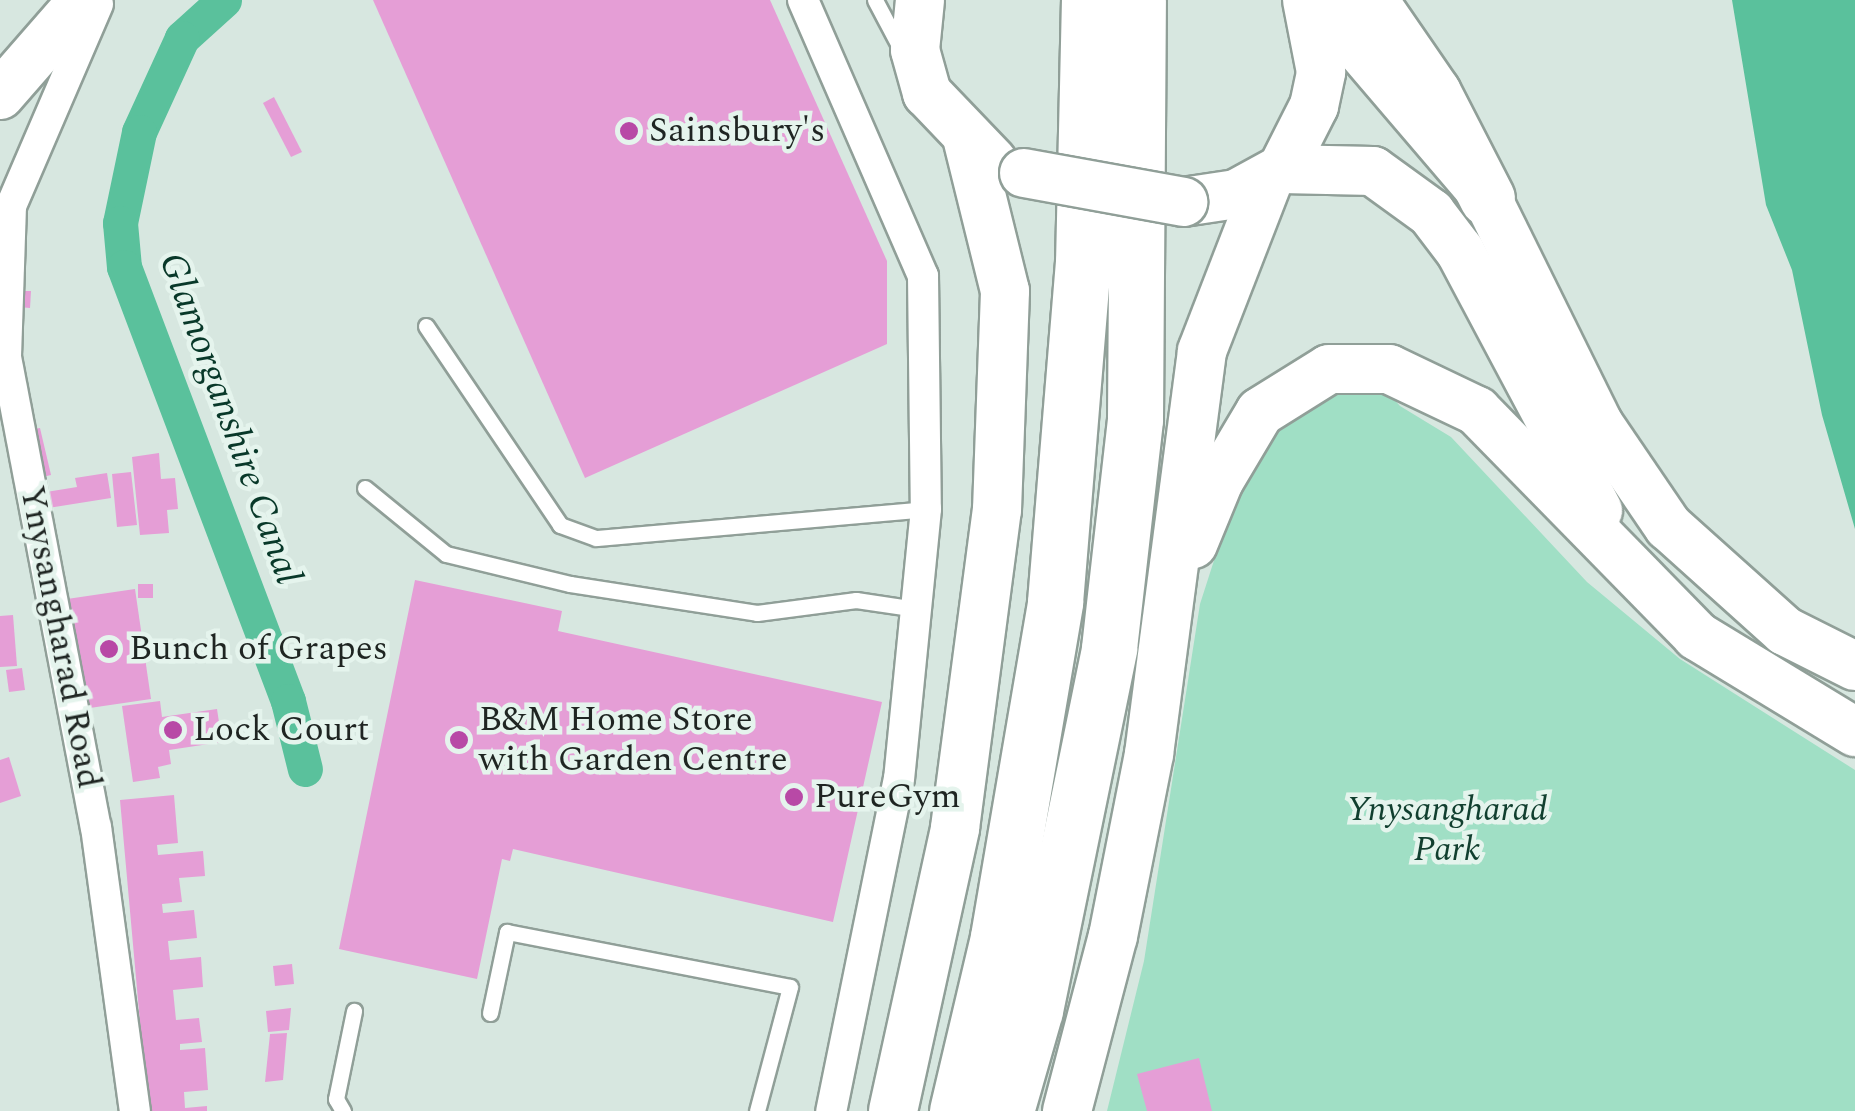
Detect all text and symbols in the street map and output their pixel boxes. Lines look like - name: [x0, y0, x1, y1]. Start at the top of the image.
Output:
- place label: Sainsbury's: [649, 110, 825, 152]
- marker: Sainsbury's: [618, 120, 640, 142]
- water label: Glamorganshire Canal: [148, 247, 310, 591]
- street label: Ynysangharad Road: [10, 482, 110, 792]
- place label: Bunch of Grapes: [129, 628, 388, 670]
- marker: Bunch of Grapes: [98, 638, 120, 660]
- place label: B&M Home Store with Garden Centre: [479, 699, 788, 781]
- place label: Lock Court: [193, 709, 369, 751]
- marker: Lock Court: [162, 719, 184, 741]
- marker: B&M Home Store with Garden Centre: [448, 729, 470, 751]
- place label: PureGym: [814, 776, 961, 818]
- marker: PureGym: [783, 786, 805, 808]
- park label: Ynysangharad Park: [1346, 789, 1548, 871]

